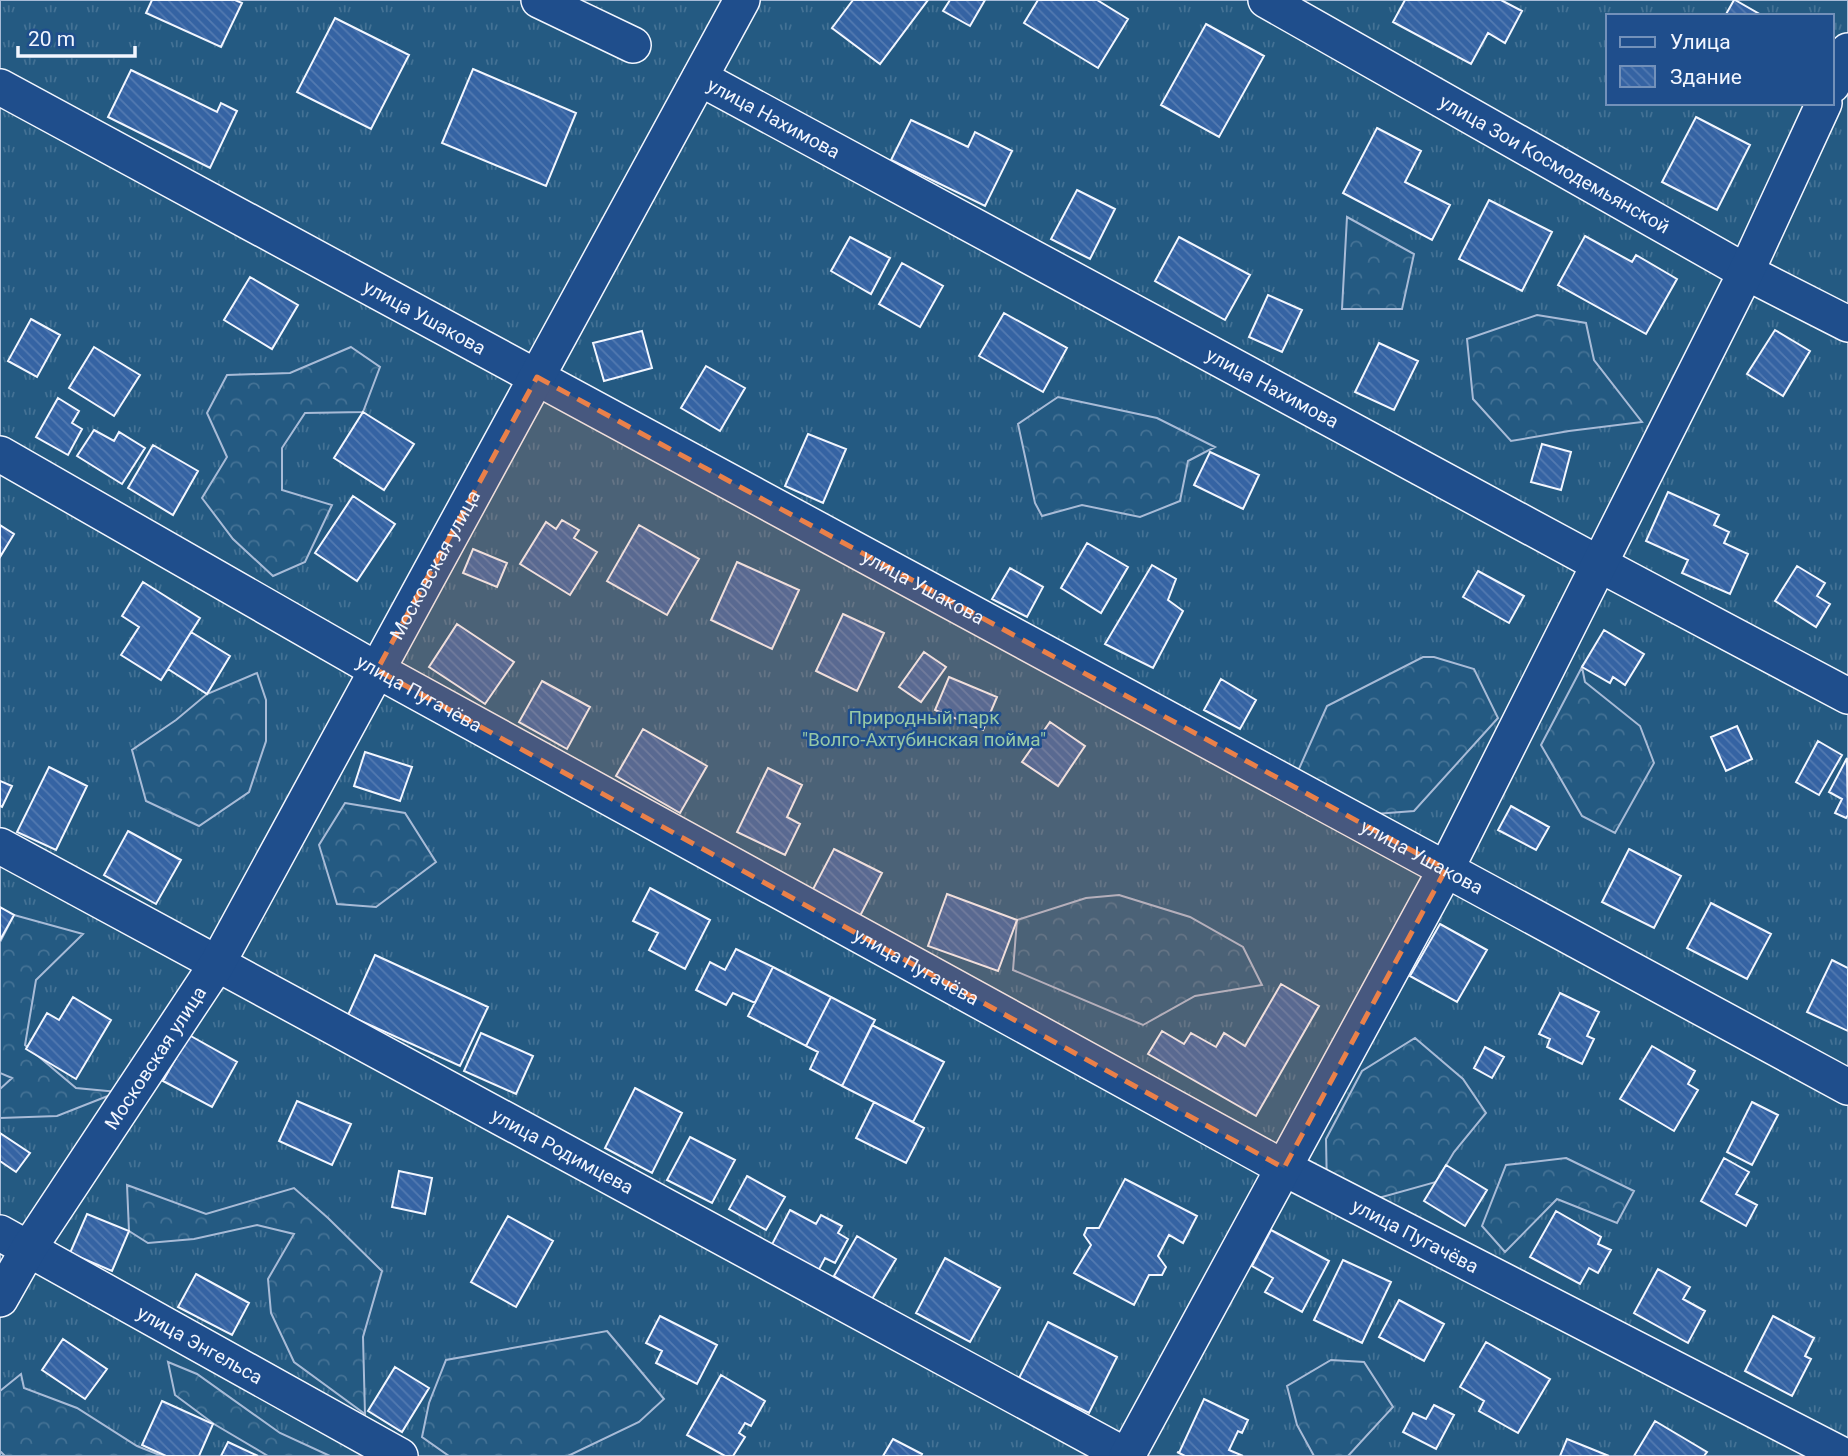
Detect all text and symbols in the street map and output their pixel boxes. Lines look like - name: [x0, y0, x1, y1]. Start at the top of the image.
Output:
- scale bar: [18, 14, 135, 58]
- legend: [1606, 14, 1834, 105]
- text: 20 m: [28, 27, 75, 51]
- text: Улица: [1670, 30, 1731, 54]
- text: Здание: [1670, 65, 1742, 89]
- street label: улица Нахимова: [704, 73, 844, 163]
- street label: улица Зои Космодемьянской: [1436, 89, 1674, 238]
- street label: улица Ушакова: [360, 274, 490, 359]
- street label: улица Нахимова: [1202, 342, 1343, 433]
- street label: Московская улица: [384, 486, 485, 644]
- street label: улица Ушакова: [858, 544, 989, 629]
- street label: улица Пугачёва: [353, 649, 486, 737]
- park label: Природный парк "Волго-Ахтубинская пойма": [802, 706, 1046, 751]
- street label: улица Ушакова: [1357, 814, 1487, 899]
- street label: улица Пугачёва: [850, 923, 983, 1010]
- street label: Московская улица: [99, 982, 211, 1134]
- street label: улица Родимцева: [488, 1103, 638, 1199]
- street label: улица Пугачёва: [1348, 1193, 1483, 1278]
- street label: улица Энгельса: [133, 1300, 267, 1389]

